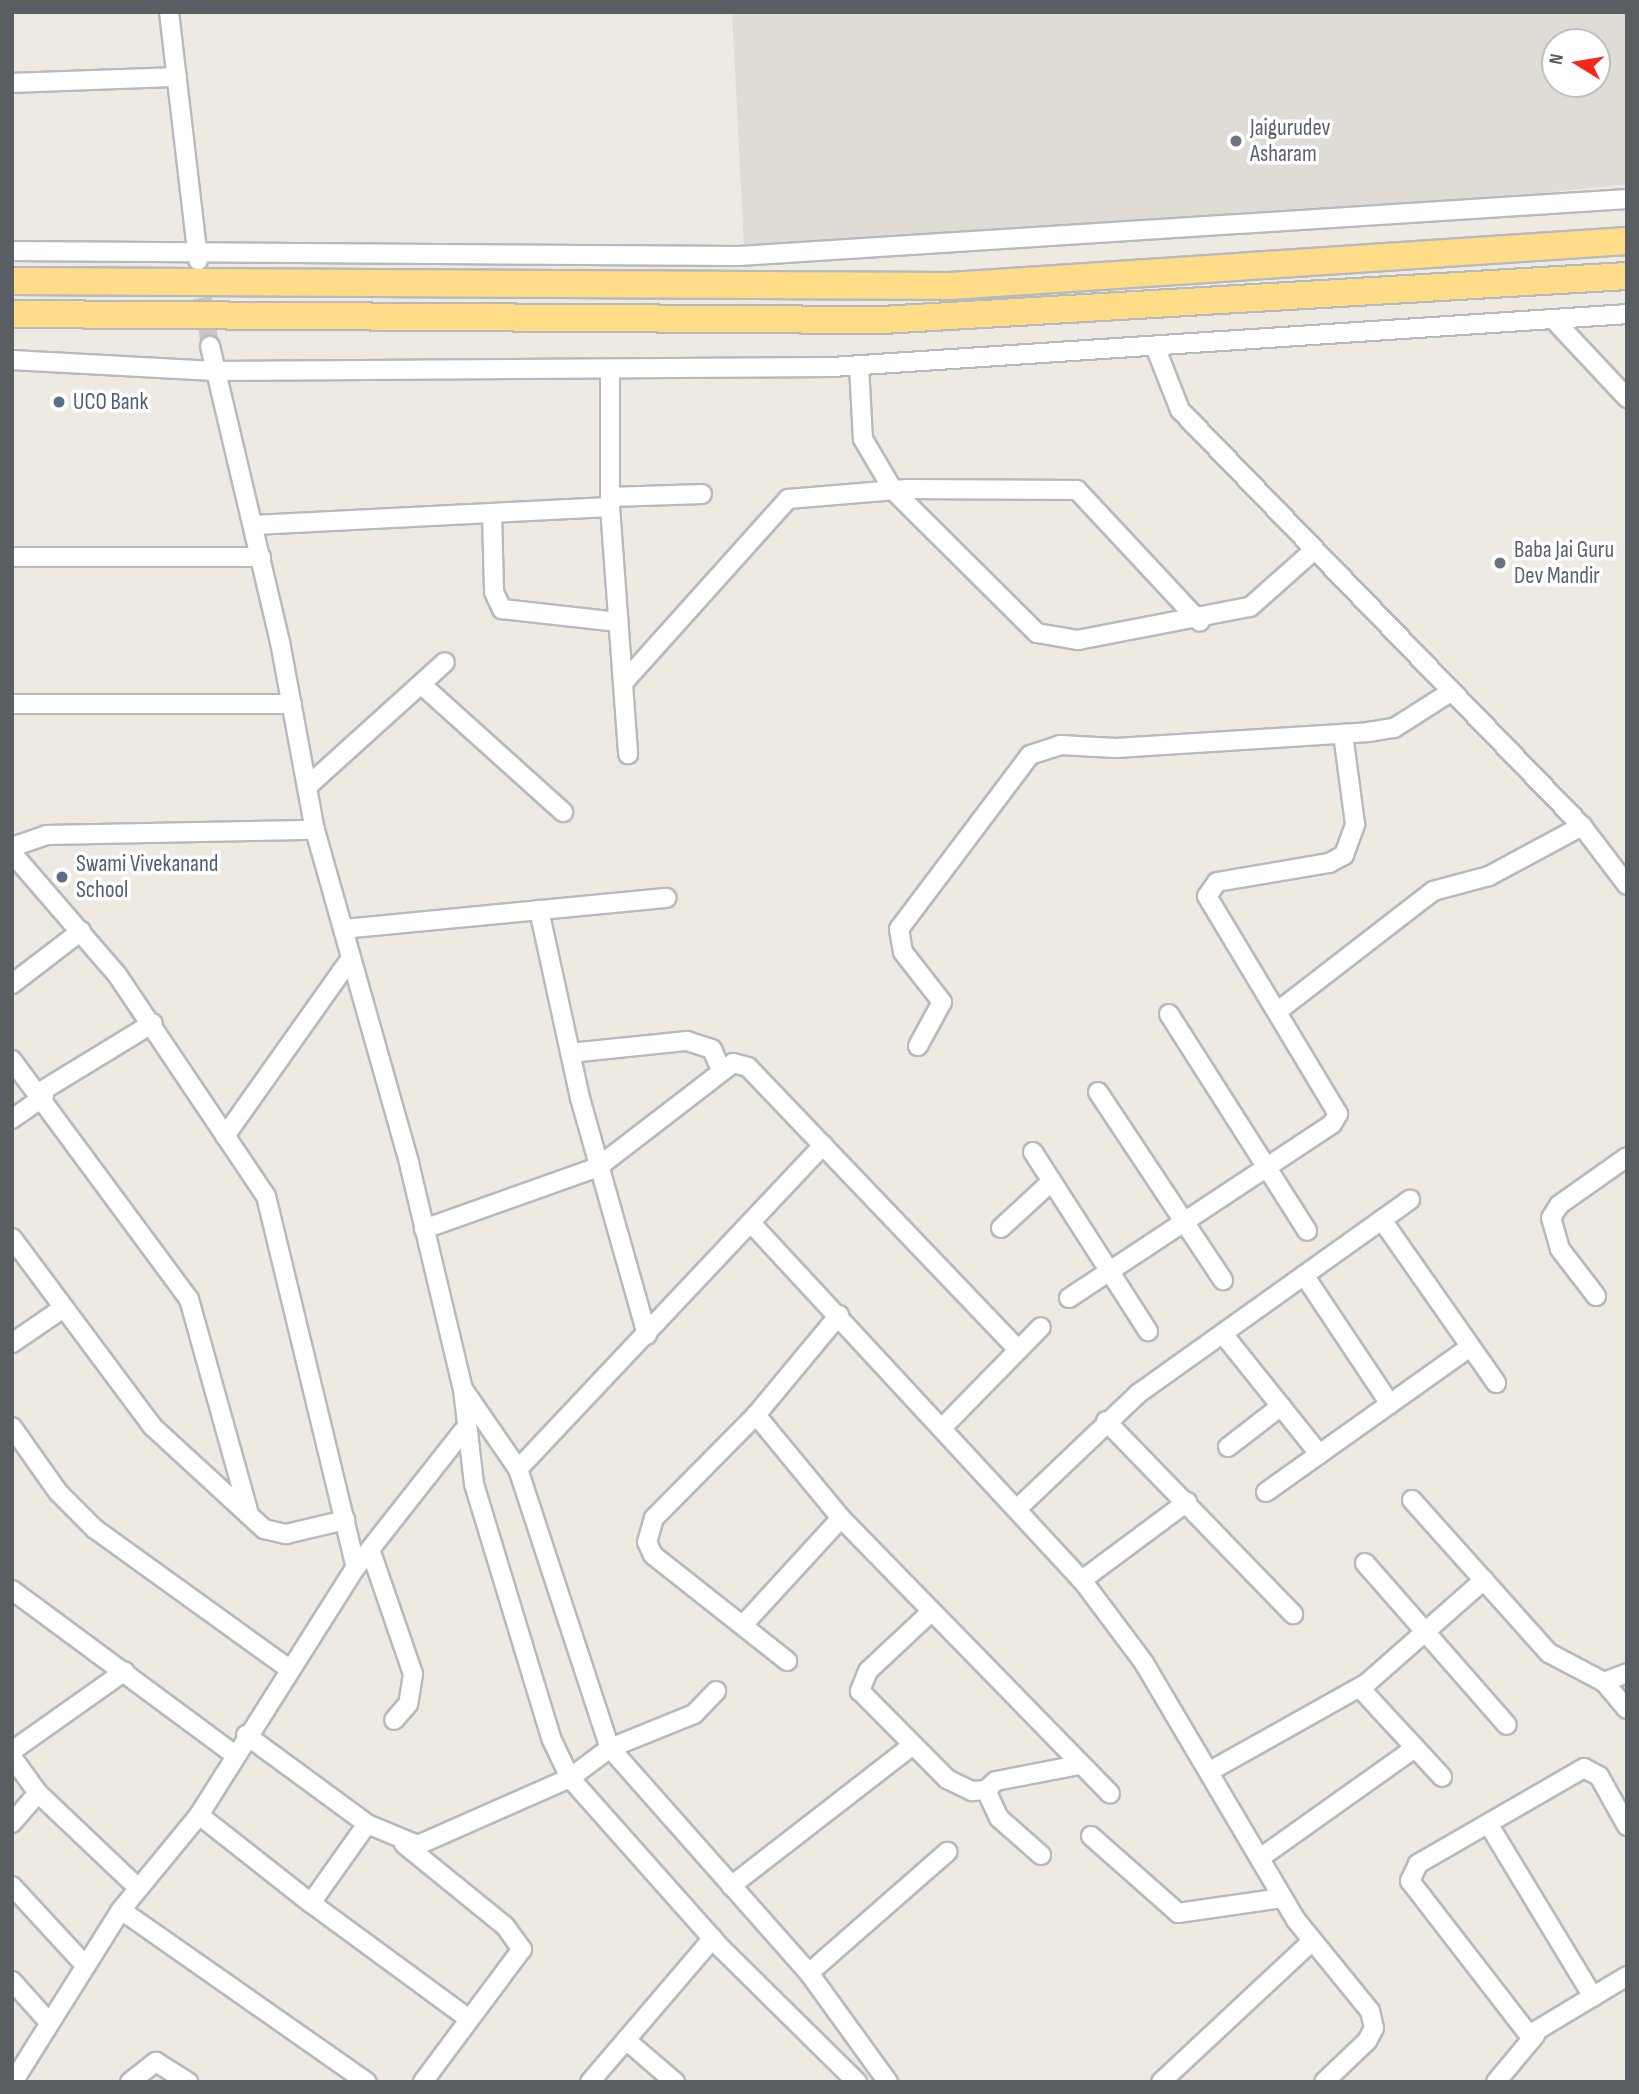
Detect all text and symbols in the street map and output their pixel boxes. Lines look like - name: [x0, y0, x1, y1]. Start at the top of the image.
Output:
- north arrow: [1541, 28, 1611, 98]
- text: N: [1545, 52, 1569, 66]
- place label: Jaigurudev Asharam: [1250, 114, 1330, 168]
- marker: Jaigurudev Asharam: [1228, 133, 1244, 149]
- place label: UCO Bank: [73, 388, 148, 416]
- marker: UCO Bank: [51, 394, 67, 410]
- place label: Baba Jai Guru Dev Mandir: [1514, 536, 1614, 590]
- marker: Baba Jai Guru Dev Mandir: [1492, 555, 1508, 571]
- place label: Swami Vivekanand School: [76, 850, 218, 904]
- marker: Swami Vivekanand School: [54, 869, 70, 885]

